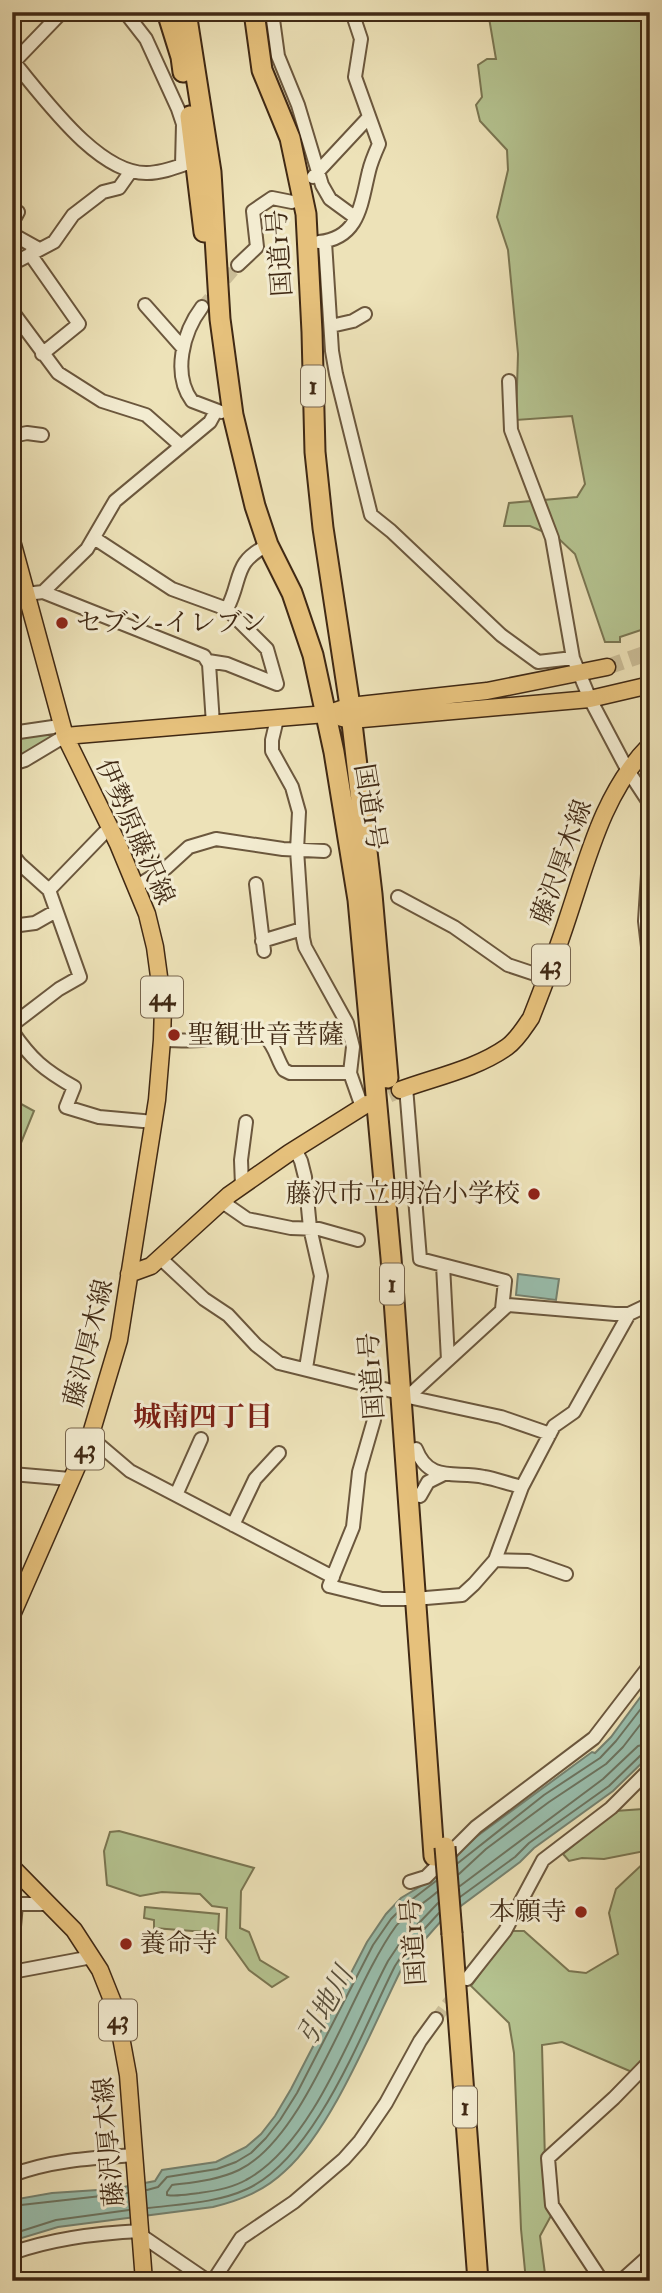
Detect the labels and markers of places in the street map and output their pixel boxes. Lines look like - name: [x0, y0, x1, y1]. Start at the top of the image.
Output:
- place label: セブン-イレブン: [76, 607, 267, 639]
- marker: セブン-イレブン: [54, 615, 70, 631]
- place label: 聖観世音菩薩: [188, 1019, 344, 1051]
- marker: 聖観世音菩薩: [166, 1027, 182, 1043]
- place label: 藤沢市立明治小学校: [286, 1178, 520, 1210]
- marker: 藤沢市立明治小学校: [526, 1186, 542, 1202]
- place label: 本願寺: [489, 1896, 567, 1928]
- marker: 本願寺: [573, 1904, 589, 1920]
- place label: 養命寺: [140, 1928, 218, 1960]
- marker: 養命寺: [118, 1936, 134, 1952]

